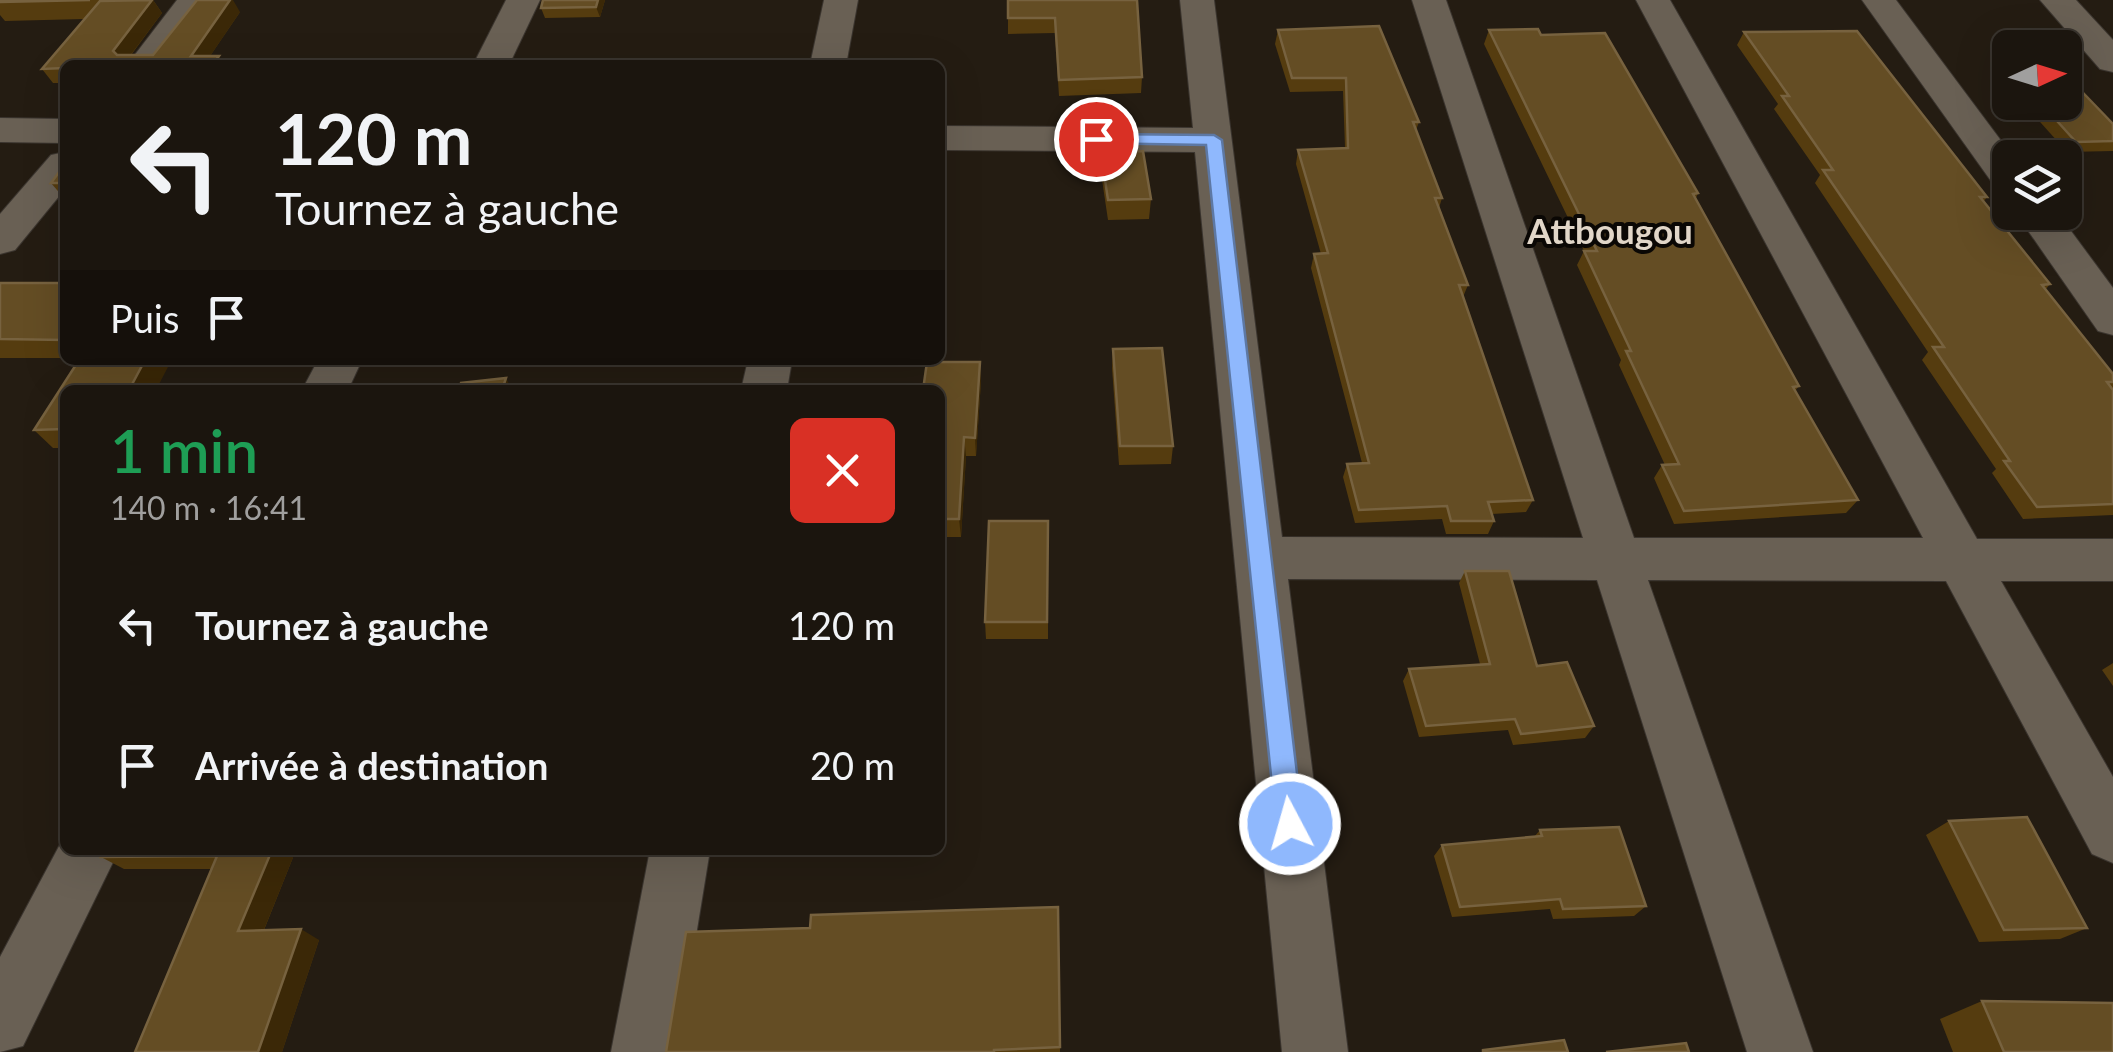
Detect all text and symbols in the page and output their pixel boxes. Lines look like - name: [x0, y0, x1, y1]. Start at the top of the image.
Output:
- north arrow: [1992, 30, 2082, 120]
- map controls: [1992, 30, 2082, 230]
- text: 120 m: [275, 96, 472, 180]
- pin: [1054, 97, 1139, 182]
- icon: left: [110, 100, 240, 230]
- icon: arrive: [1069, 112, 1124, 167]
- button: layers: [1992, 140, 2082, 230]
- text: Tournez à gauche: [275, 181, 619, 235]
- district label: Attbougou: [1526, 209, 1693, 251]
- icon: arrive: [199, 290, 254, 345]
- text: Puis: [110, 295, 179, 341]
- text: 1 min: [110, 414, 258, 486]
- button: close: [790, 418, 895, 523]
- text: 140 m · 16:41: [110, 488, 307, 527]
- icon: left: [110, 598, 165, 653]
- text: Tournez à gauche: [195, 602, 488, 648]
- text: 120 m: [788, 602, 895, 648]
- icon: arrive: [110, 738, 165, 793]
- text: Arrivée à destination: [195, 742, 548, 788]
- text: 20 m: [810, 742, 895, 788]
- position arrow: [1238, 772, 1342, 876]

